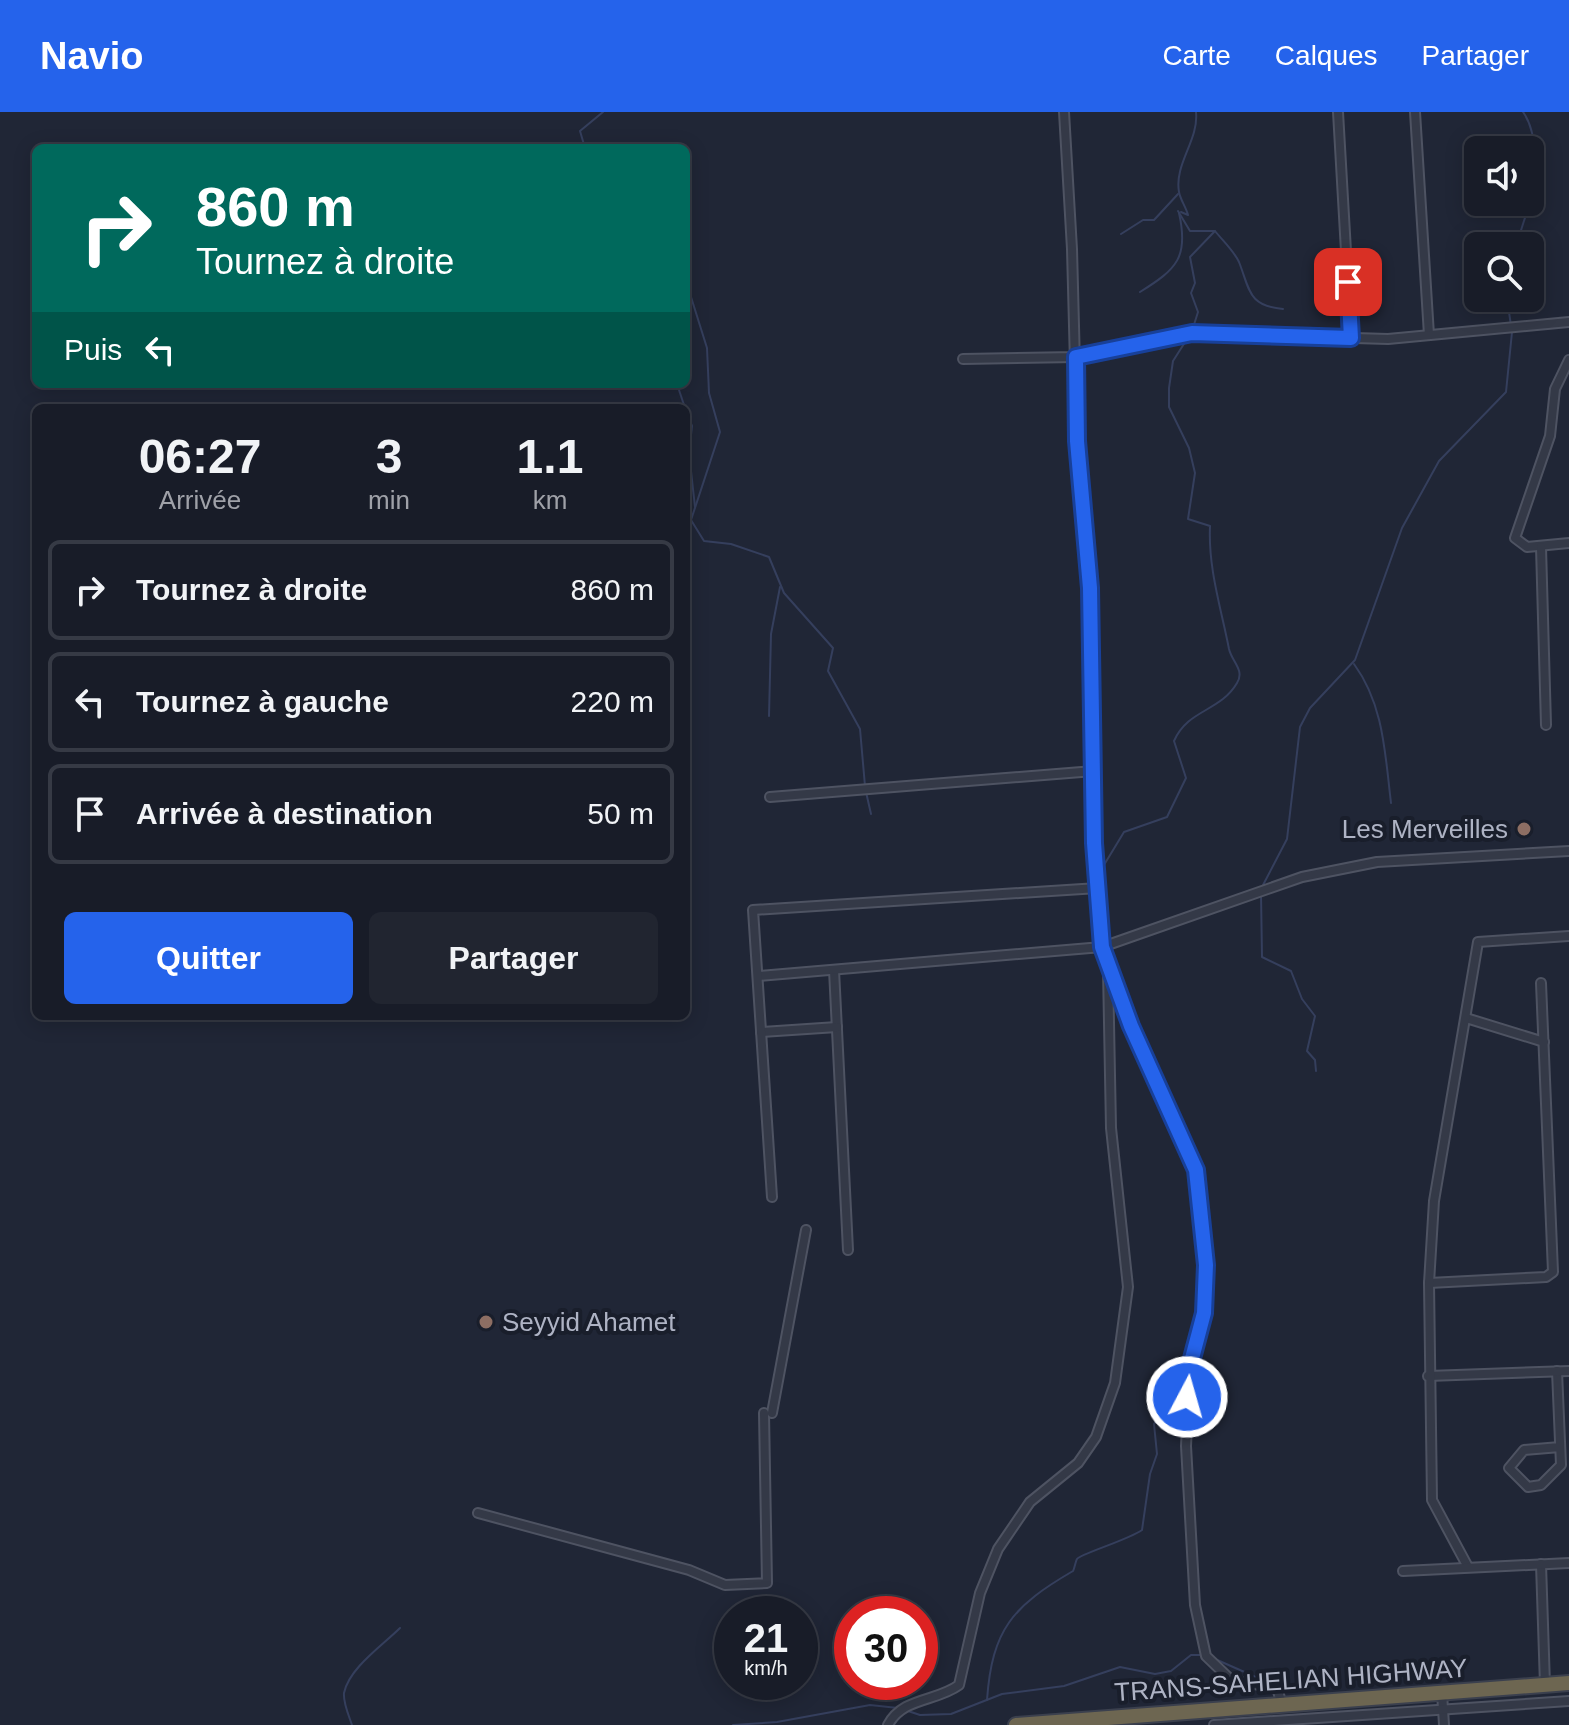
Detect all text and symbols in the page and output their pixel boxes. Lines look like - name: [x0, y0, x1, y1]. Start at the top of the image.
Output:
- text: Navio: [40, 35, 143, 77]
- text: Carte: [1162, 40, 1231, 71]
- text: Calques: [1275, 40, 1378, 71]
- text: Partager: [1422, 40, 1529, 71]
- map controls: [1464, 136, 1544, 312]
- button: sound: [1464, 136, 1544, 216]
- text: 860 m: [196, 175, 355, 238]
- icon: right: [64, 176, 168, 280]
- button: search: [1464, 232, 1544, 312]
- text: Tournez à droite: [196, 241, 454, 282]
- pin: [1314, 248, 1382, 316]
- icon: arrive: [1326, 260, 1370, 304]
- icon: left: [138, 328, 182, 372]
- text: Puis: [64, 333, 122, 366]
- text: 06:27: [139, 430, 261, 483]
- text: 3: [376, 430, 402, 483]
- text: 1.1: [517, 430, 583, 483]
- text: Arrivée: [159, 485, 241, 515]
- text: min: [368, 485, 410, 515]
- text: km: [533, 485, 567, 515]
- icon: right: [68, 568, 112, 612]
- text: Tournez à droite: [136, 573, 367, 606]
- text: 860 m: [571, 573, 654, 606]
- icon: left: [68, 680, 112, 724]
- text: Tournez à gauche: [136, 685, 389, 718]
- text: 220 m: [571, 685, 654, 718]
- icon: arrive: [68, 792, 112, 836]
- text: Arrivée à destination: [136, 797, 433, 830]
- text: 50 m: [587, 797, 654, 830]
- place label: Les Merveilles: [1342, 814, 1508, 844]
- marker: Les Merveilles: [1515, 820, 1533, 838]
- button: Quitter: [64, 912, 353, 1004]
- button: Partager: [369, 912, 658, 1004]
- place label: Seyyid Ahamet: [502, 1307, 676, 1337]
- marker: Seyyid Ahamet: [477, 1313, 495, 1331]
- position arrow: [1145, 1355, 1229, 1439]
- speed limit sign: 30: [834, 1596, 938, 1700]
- text: 21: [744, 1616, 788, 1660]
- street label: TRANS-SAHELIAN HIGHWAY: [1113, 1653, 1469, 1707]
- text: km/h: [744, 1657, 788, 1679]

